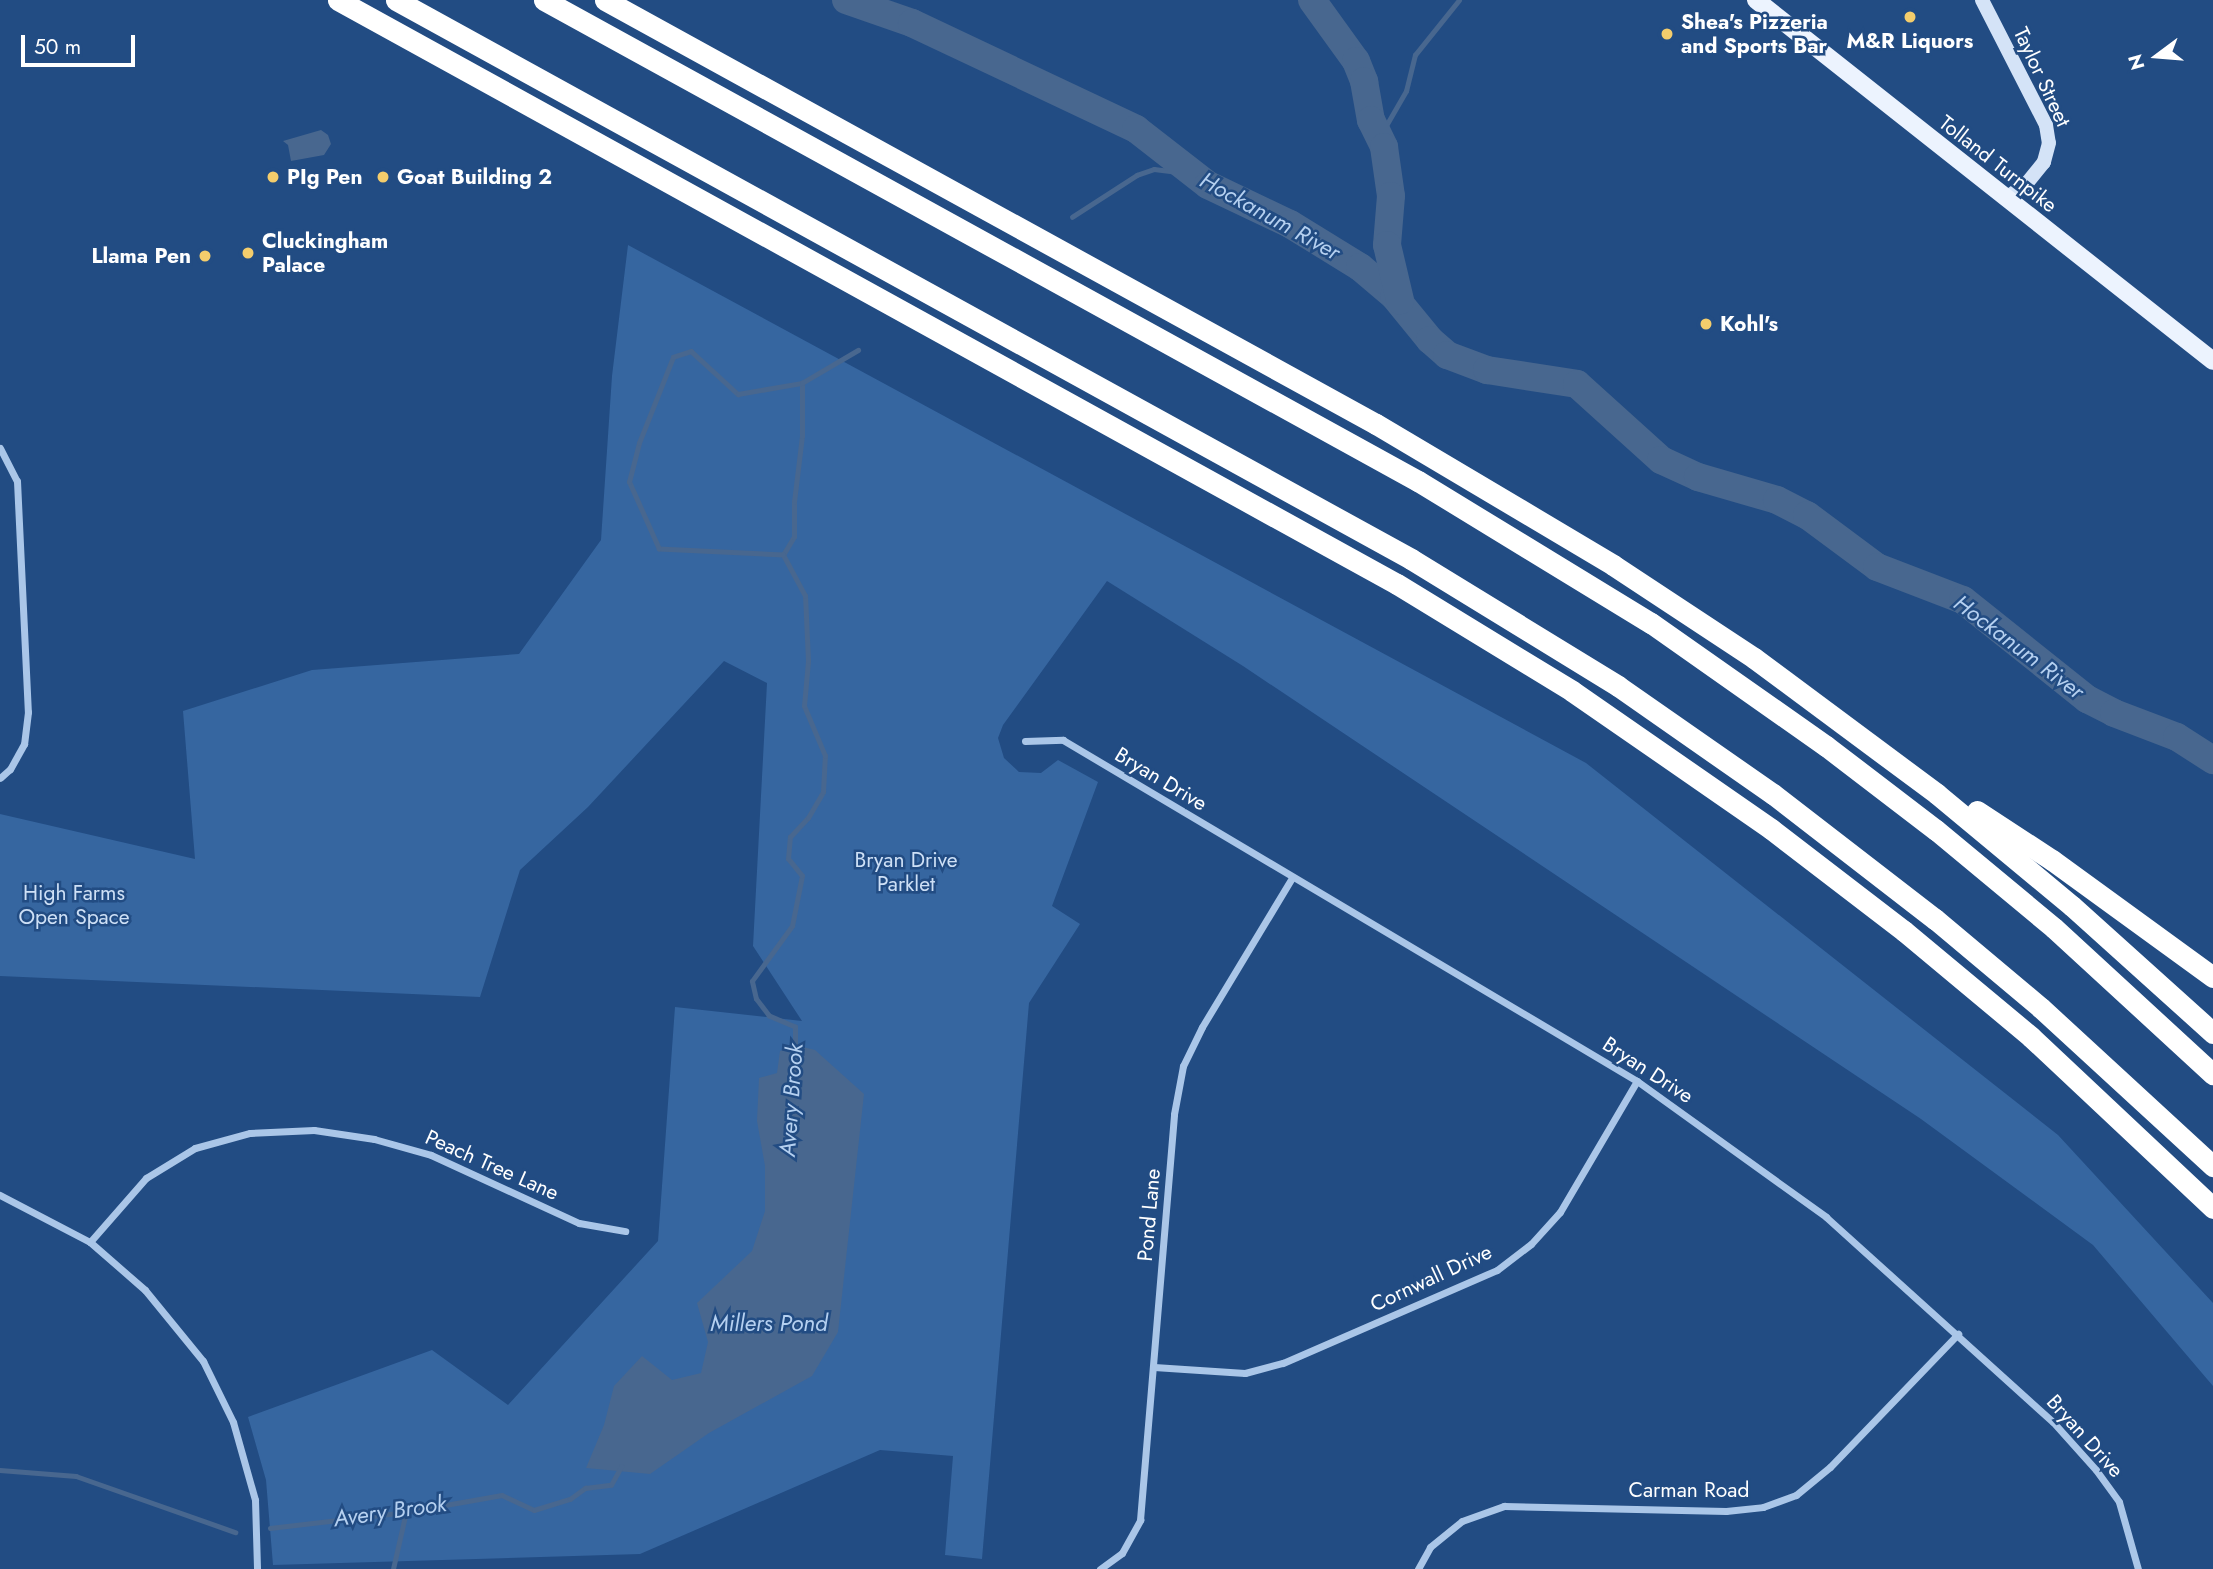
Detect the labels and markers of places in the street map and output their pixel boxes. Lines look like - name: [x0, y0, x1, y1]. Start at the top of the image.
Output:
- place label: Shea's Pizzeria and Sports Bar: [1681, 9, 1828, 59]
- marker: M&R Liquors: [1902, 9, 1918, 25]
- marker: Shea's Pizzeria and Sports Bar: [1659, 26, 1675, 42]
- place label: M&R Liquors: [1847, 28, 1973, 54]
- place label: PIg Pen: [287, 164, 362, 190]
- place label: Goat Building 2: [397, 164, 552, 190]
- marker: PIg Pen: [265, 169, 281, 185]
- marker: Goat Building 2: [375, 169, 391, 185]
- place label: Cluckingham Palace: [262, 228, 388, 278]
- place label: Llama Pen: [92, 243, 191, 269]
- marker: Cluckingham Palace: [240, 245, 256, 261]
- marker: Llama Pen: [197, 248, 213, 264]
- place label: Kohl's: [1720, 311, 1778, 337]
- marker: Kohl's: [1698, 316, 1714, 332]

